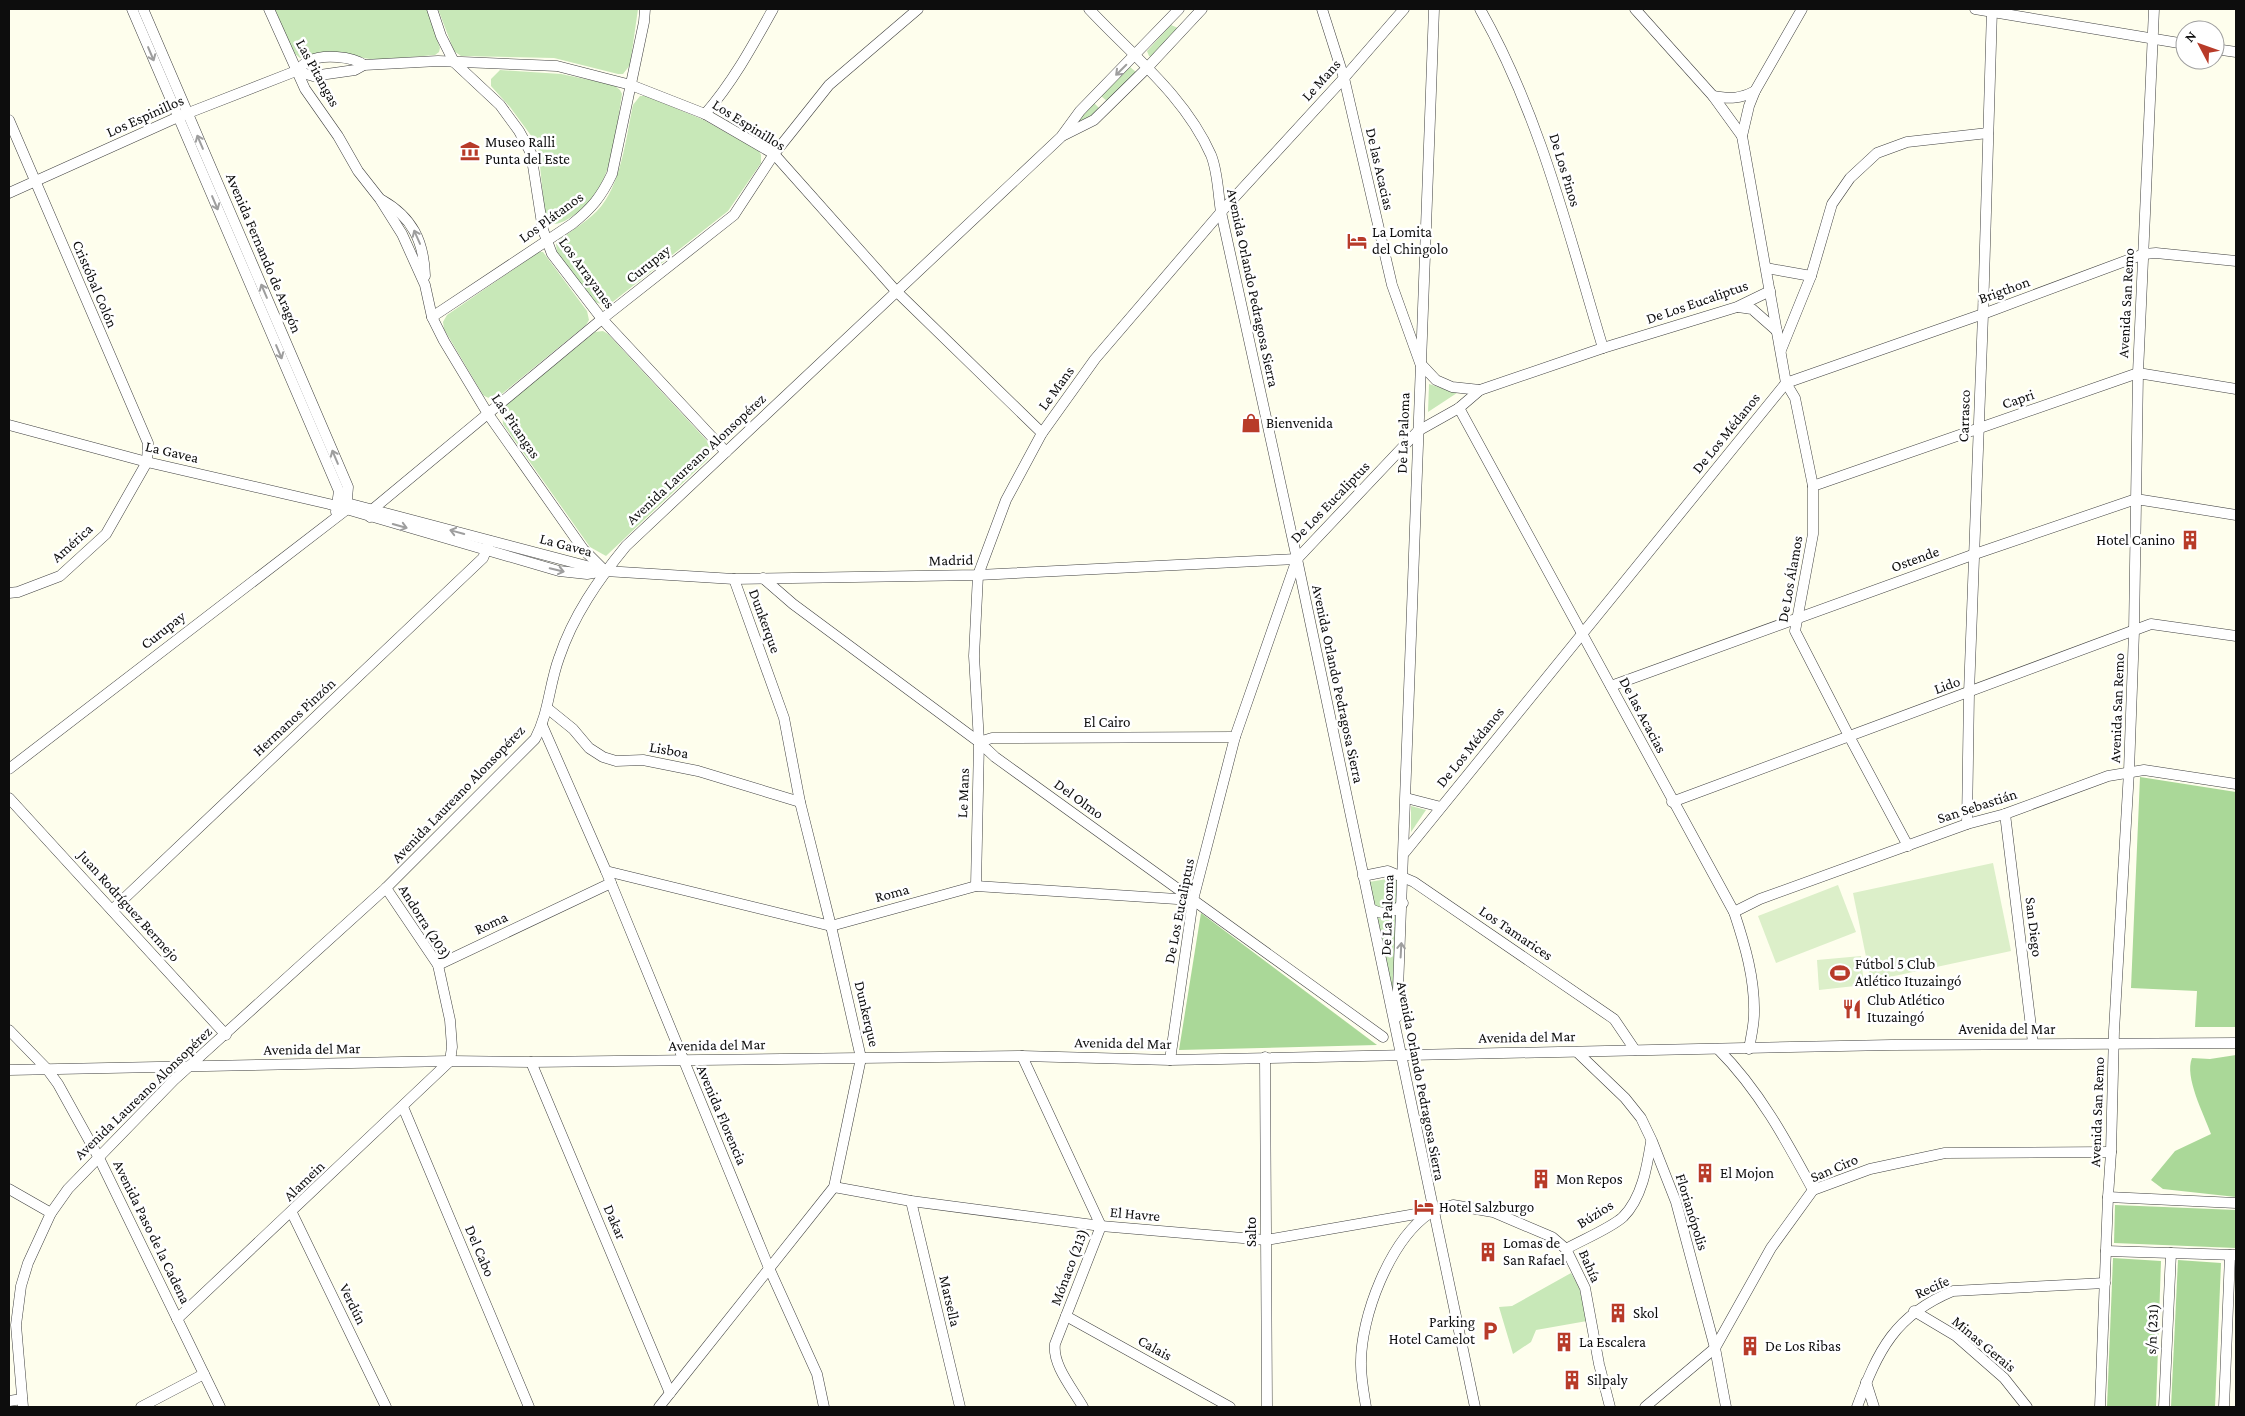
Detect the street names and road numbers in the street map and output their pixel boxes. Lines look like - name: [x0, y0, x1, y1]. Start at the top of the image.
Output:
- street label: Las Pitangas: [292, 37, 343, 110]
- street label: Le Mans: [1298, 56, 1344, 104]
- street label: Los Espinillos: [104, 92, 187, 141]
- street label: Los Espinillos: [709, 96, 788, 155]
- street label: De las Acacias: [1363, 126, 1397, 212]
- street label: De Los Pinos: [1546, 131, 1584, 209]
- street label: Avenida Fernando de Aragón: [222, 171, 305, 336]
- street label: Avenida Orlando Pedragosa Sierra: [1223, 187, 1282, 389]
- street label: Los Plátanos: [516, 188, 586, 246]
- street label: Los Arrayanes: [555, 234, 618, 312]
- street label: Cristóbal Colón: [69, 238, 121, 330]
- street label: Curupay: [623, 242, 674, 287]
- street label: Avenida San Remo: [2115, 248, 2137, 358]
- street label: Brigthon: [1976, 273, 2032, 308]
- street label: De Los Eucaliptus: [1644, 277, 1750, 328]
- street label: Le Mans: [1035, 363, 1077, 413]
- street label: Capri: [2000, 386, 2037, 413]
- street label: Carrasco: [1955, 389, 1973, 443]
- street label: Avenida Laureano Alonsopérez: [623, 390, 769, 528]
- street label: De Los Médanos: [1689, 390, 1763, 476]
- street label: Las Pitangas: [488, 391, 544, 462]
- street label: De La Paloma: [1394, 392, 1412, 474]
- street label: La Gavea: [144, 438, 200, 466]
- street label: De Los Eucaliptus: [1287, 458, 1374, 547]
- street label: América: [48, 520, 96, 566]
- street label: La Gavea: [538, 530, 594, 560]
- street label: De Los Álamos: [1774, 534, 1806, 624]
- street label: Ostende: [1889, 543, 1942, 575]
- street label: Madrid: [929, 552, 973, 568]
- street label: Avenida Orlando Pedragosa Sierra: [1308, 583, 1367, 785]
- street label: Dunkerque: [745, 587, 784, 656]
- street label: Curupay: [138, 608, 189, 653]
- street label: Avenida San Remo: [2107, 653, 2127, 763]
- street label: Lido: [1932, 673, 1962, 697]
- street label: De las Acacias: [1616, 674, 1670, 756]
- street label: Hermanos Pinzón: [250, 675, 338, 759]
- street label: De Los Médanos: [1433, 704, 1507, 790]
- street label: El Cairo: [1084, 714, 1131, 730]
- street label: Avenida Laureano Alonsopérez: [388, 722, 528, 866]
- street label: Lisboa: [648, 739, 690, 761]
- street label: Le Mans: [954, 768, 972, 818]
- street label: Del Olmo: [1051, 776, 1107, 822]
- street label: San Sebastián: [1935, 786, 2019, 826]
- street label: Juan Rodríguez Bermejo: [73, 846, 183, 965]
- street label: De Los Eucaliptus: [1161, 857, 1198, 965]
- street label: De La Paloma: [1378, 874, 1396, 956]
- street label: Roma: [873, 881, 911, 905]
- street label: Andorra (203): [395, 882, 454, 963]
- street label: San Diego: [2021, 896, 2046, 958]
- street label: Los Tamarices: [1476, 903, 1556, 963]
- street label: Roma: [472, 908, 510, 938]
- street label: Dunkerque: [851, 980, 882, 1049]
- street label: Avenida Orlando Pedragosa Sierra: [1393, 980, 1448, 1182]
- street label: Avenida del Mar: [1958, 1021, 2056, 1037]
- street label: Avenida Laureano Alonsopérez: [71, 1023, 215, 1163]
- street label: Avenida del Mar: [1478, 1028, 1576, 1046]
- street label: Avenida del Mar: [1074, 1034, 1172, 1052]
- street label: Avenida del Mar: [668, 1036, 766, 1054]
- street label: Avenida del Mar: [263, 1040, 361, 1058]
- street label: Avenida San Remo: [2087, 1057, 2107, 1167]
- street label: Avenida Florencia: [694, 1063, 750, 1167]
- street label: San Ciro: [1808, 1151, 1860, 1185]
- street label: Avenida Paso de la Cadena: [110, 1158, 194, 1306]
- street label: Alamein: [280, 1158, 328, 1204]
- street label: Florianópolis: [1672, 1172, 1711, 1253]
- street label: Búzios: [1574, 1197, 1616, 1231]
- street label: Dakar: [601, 1202, 630, 1242]
- street label: El Havre: [1109, 1204, 1161, 1224]
- street label: Salto: [1243, 1217, 1259, 1247]
- street label: Del Cabo: [462, 1223, 498, 1279]
- street label: Mónaco (213): [1047, 1226, 1092, 1308]
- street label: Bahía: [1576, 1247, 1604, 1285]
- street label: Recife: [1912, 1272, 1952, 1302]
- street label: Marsella: [936, 1274, 964, 1328]
- street label: Verdún: [336, 1281, 370, 1327]
- street label: s/n (231): [2143, 1303, 2162, 1355]
- street label: Minas Gerais: [1949, 1313, 2019, 1375]
- street label: Calais: [1135, 1332, 1175, 1364]

